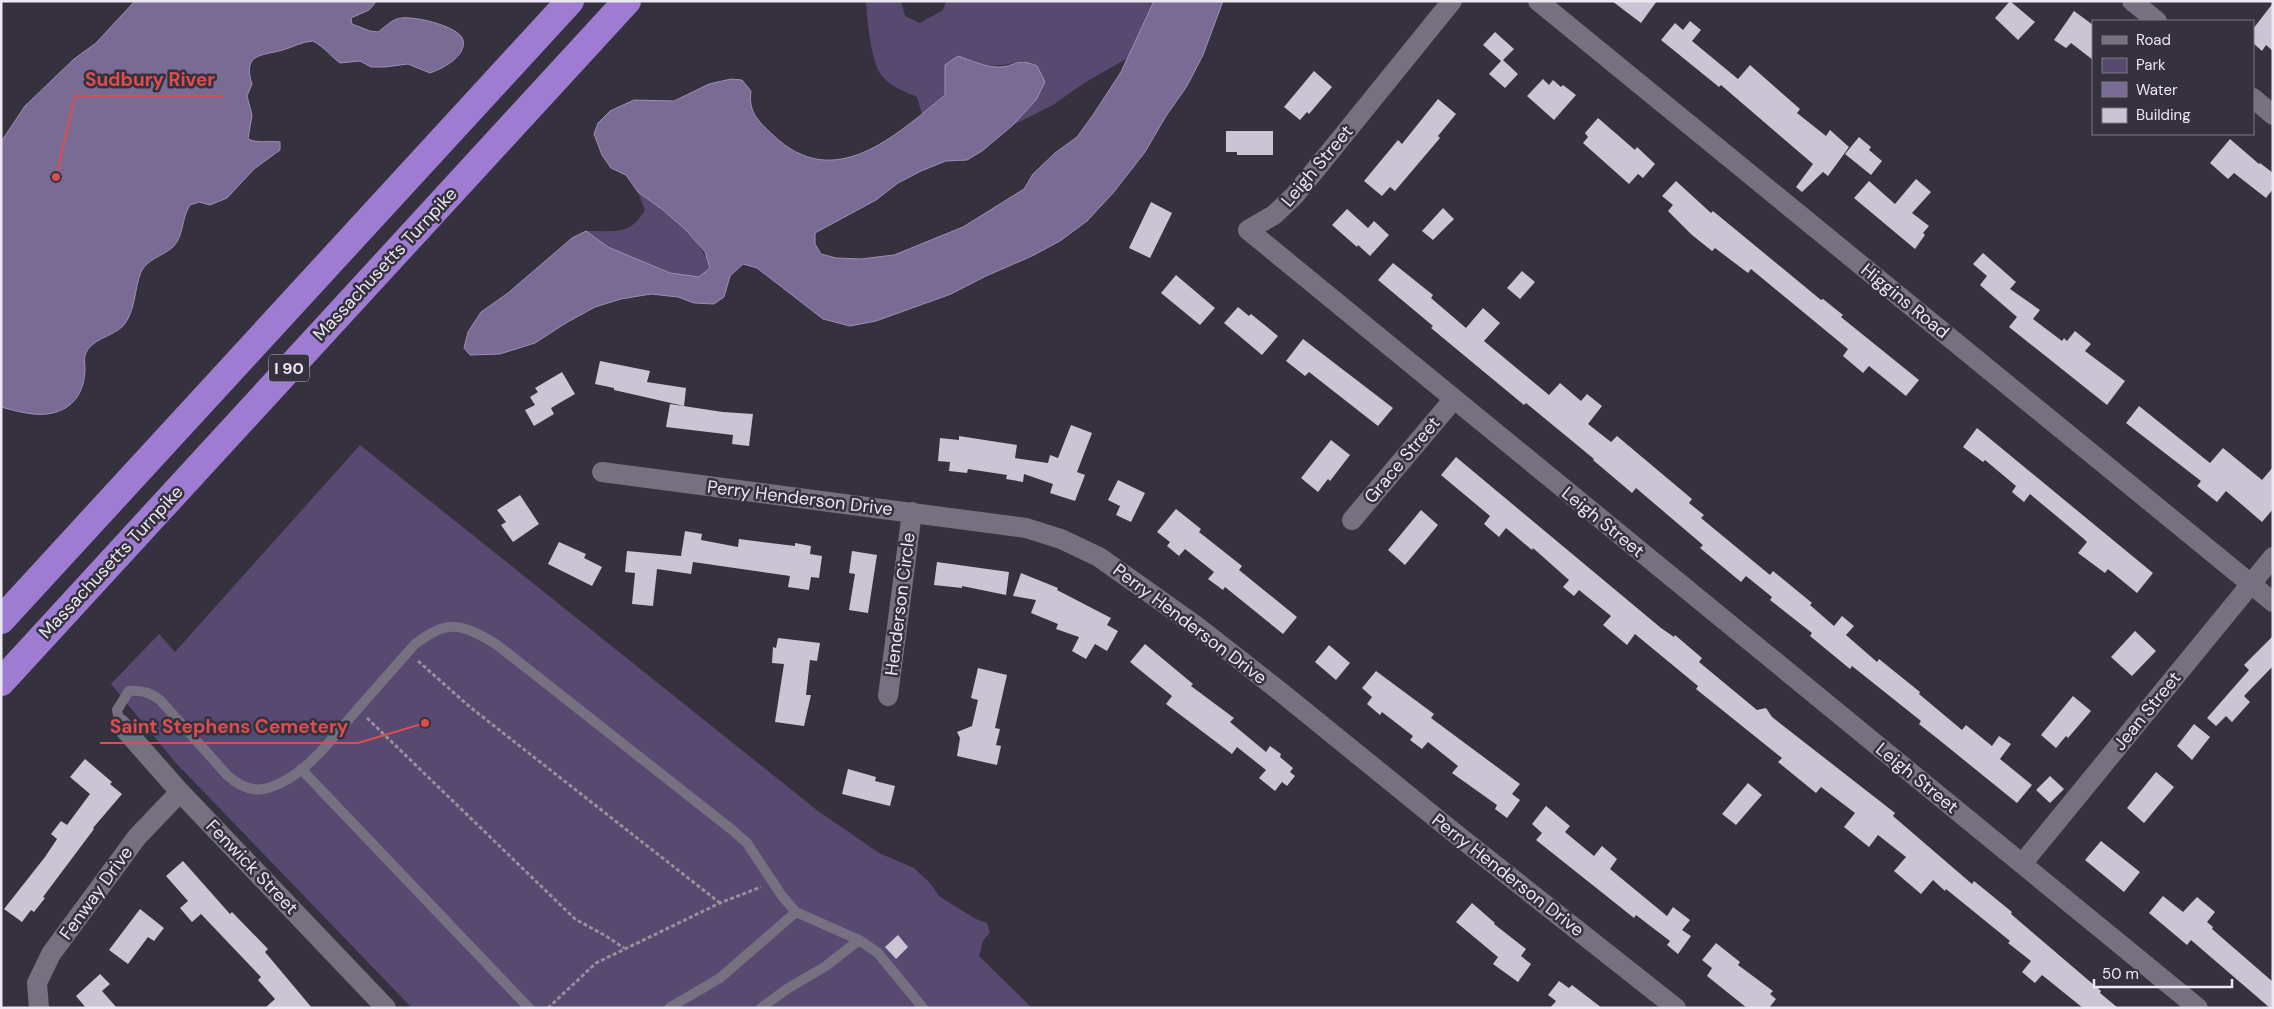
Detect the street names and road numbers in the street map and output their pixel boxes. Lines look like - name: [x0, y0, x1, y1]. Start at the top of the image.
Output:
- street label: Leigh Street: [1276, 120, 1358, 212]
- street label: Massachusetts Turnpike: [308, 182, 462, 346]
- street label: Higgins Road: [1856, 258, 1954, 344]
- road number: I 90: [269, 354, 309, 382]
- street label: Grace Street: [1359, 412, 1445, 508]
- street label: Perry Henderson Drive: [706, 475, 894, 521]
- street label: Massachusetts Turnpike: [34, 480, 188, 644]
- street label: Leigh Street: [1557, 481, 1649, 563]
- street label: Henderson Circle: [879, 531, 921, 677]
- street label: Perry Henderson Drive: [1108, 558, 1272, 690]
- street label: Jean Street: [2108, 666, 2186, 756]
- street label: Leigh Street: [1871, 737, 1963, 819]
- street label: Perry Henderson Drive: [1427, 808, 1589, 942]
- street label: Fenwick Street: [201, 814, 303, 920]
- street label: Fenway Drive: [54, 841, 138, 945]

